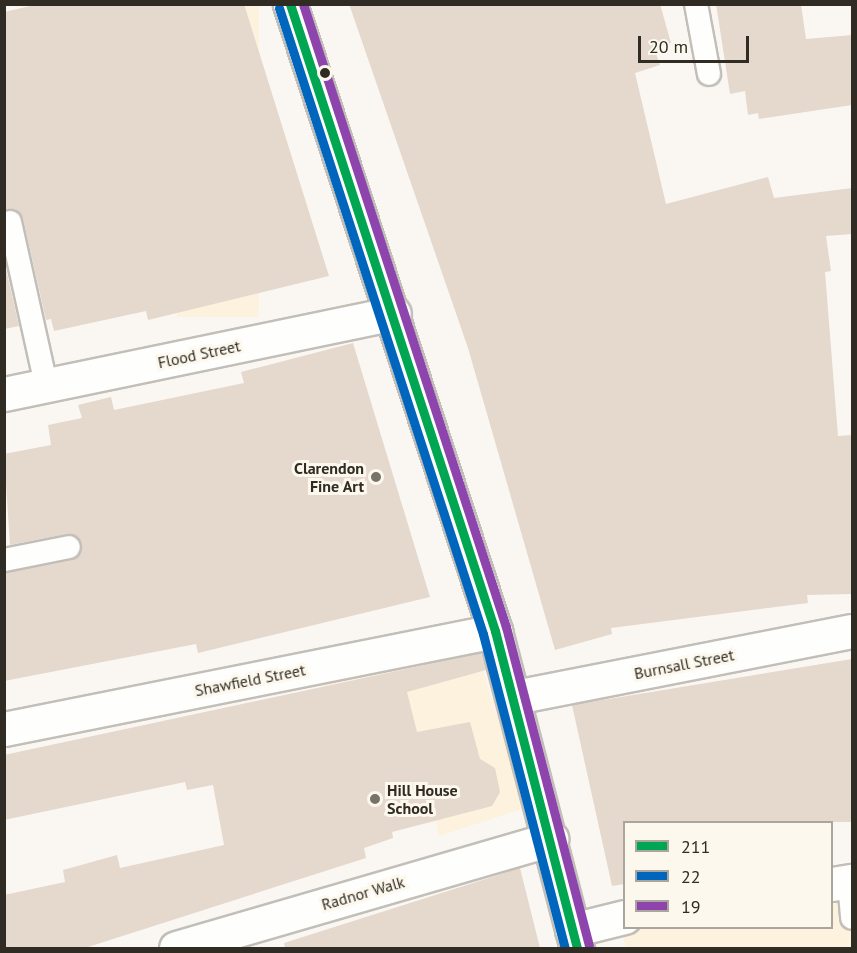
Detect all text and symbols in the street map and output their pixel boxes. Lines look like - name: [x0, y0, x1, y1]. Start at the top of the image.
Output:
- scale bar: [641, 24, 752, 62]
- text: 20 m: [649, 35, 688, 58]
- unlabelled marker: [319, 67, 331, 79]
- street label: Flood Street: [156, 336, 242, 372]
- place label: Clarendon Fine Art: [294, 458, 364, 496]
- marker: Clarendon Fine Art: [369, 470, 383, 484]
- street label: Burnsall Street: [632, 645, 736, 683]
- street label: Shawfield Street: [193, 660, 307, 700]
- place label: Hill House School: [387, 780, 458, 818]
- marker: Hill House School: [368, 792, 382, 806]
- legend: [623, 821, 833, 929]
- text: 211: [681, 835, 710, 858]
- text: 22: [681, 865, 701, 888]
- street label: Radnor Walk: [319, 872, 407, 914]
- text: 19: [681, 895, 701, 918]

